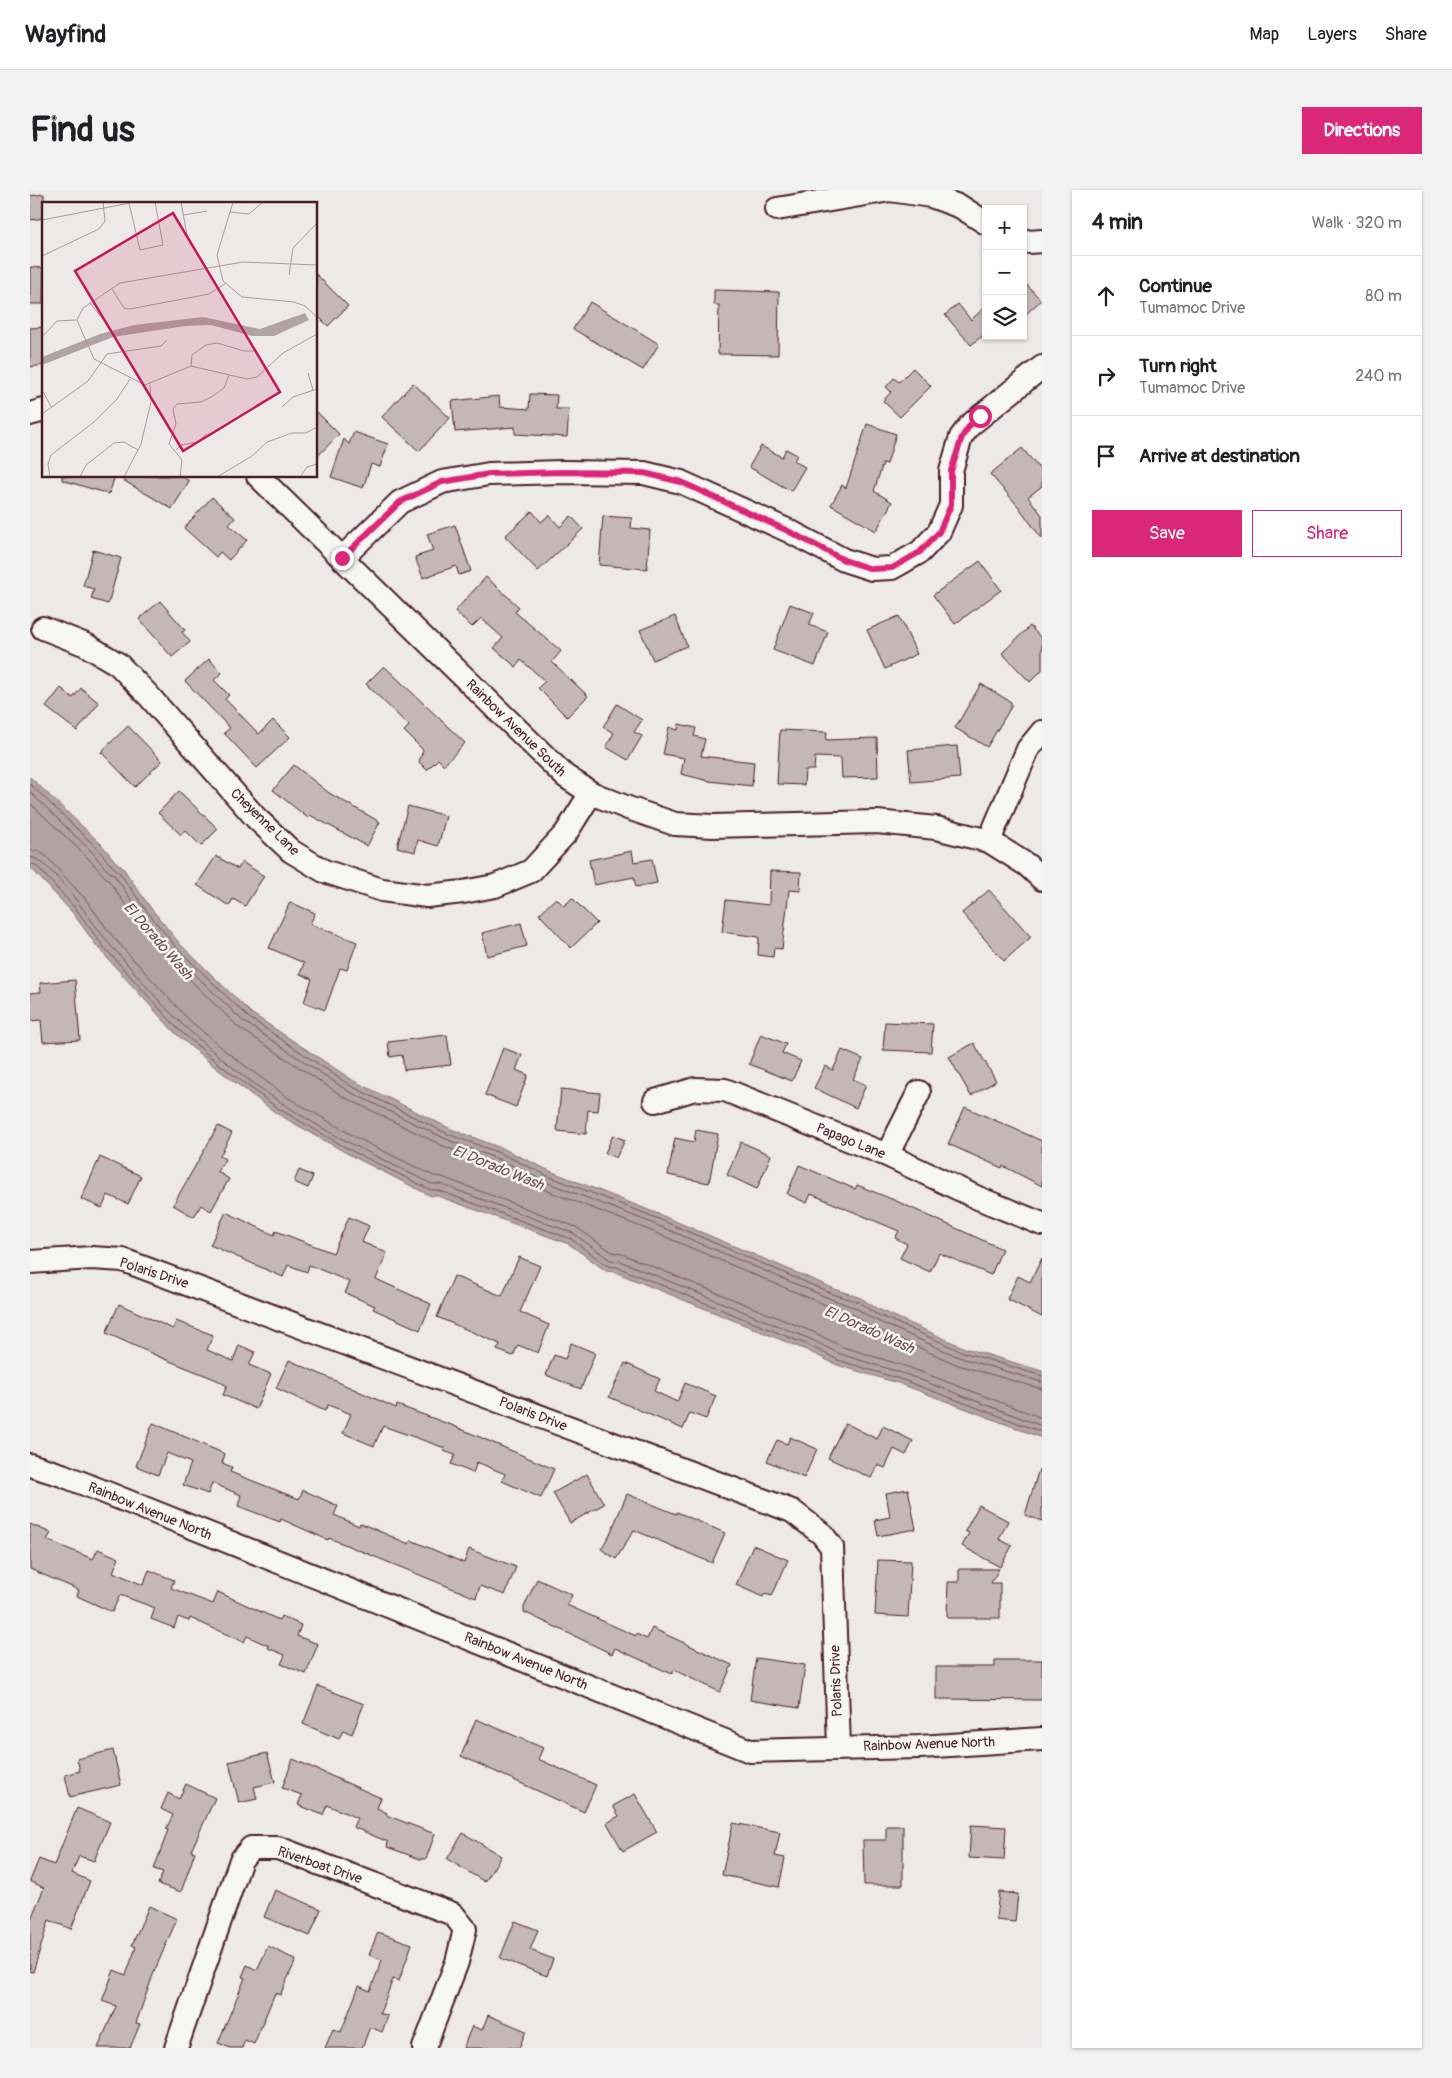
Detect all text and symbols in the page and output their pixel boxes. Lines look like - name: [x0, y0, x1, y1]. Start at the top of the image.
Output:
- text: Wayfind: [25, 20, 106, 49]
- text: Map: [1250, 23, 1279, 46]
- text: Layers: [1307, 23, 1357, 46]
- text: Share: [1385, 23, 1427, 46]
- button: Directions: [1302, 107, 1422, 154]
- text: Find us: [30, 108, 135, 152]
- inset map: [42, 202, 318, 478]
- map controls: [982, 205, 1027, 340]
- button: +: [982, 205, 1027, 250]
- text: 4 min: [1092, 209, 1143, 236]
- text: Walk · 320 m: [1312, 213, 1402, 233]
- button: −: [982, 250, 1027, 295]
- text: Continue: [1139, 274, 1212, 298]
- icon: ahead: [1092, 282, 1120, 310]
- text: 80 m: [1365, 286, 1402, 306]
- button: layers: [982, 295, 1027, 340]
- text: Tumamoc Drive: [1139, 298, 1245, 318]
- text: Turn right: [1139, 354, 1217, 378]
- icon: right: [1092, 362, 1120, 390]
- text: 240 m: [1355, 366, 1402, 386]
- text: Tumamoc Drive: [1139, 378, 1245, 398]
- route start: [969, 405, 992, 428]
- icon: arrive: [1092, 442, 1120, 470]
- text: Arrive at destination: [1139, 444, 1300, 468]
- button: Save: [1092, 510, 1242, 557]
- button: Share: [1252, 510, 1402, 557]
- route end: [331, 547, 354, 570]
- street label: Rainbow Avenue South: [462, 676, 570, 780]
- street label: Cheyenne Lane: [227, 785, 303, 859]
- water label: El Dorado Wash: [119, 898, 197, 984]
- street label: Papago Lane: [814, 1119, 888, 1163]
- water label: El Dorado Wash: [450, 1141, 547, 1195]
- street label: Polaris Drive: [117, 1254, 191, 1292]
- water label: El Dorado Wash: [821, 1302, 918, 1359]
- street label: Polaris Drive: [496, 1393, 570, 1435]
- street label: Rainbow Avenue North: [86, 1478, 214, 1544]
- street label: Rainbow Avenue North: [462, 1628, 590, 1694]
- street label: Polaris Drive: [826, 1645, 846, 1717]
- street label: Rainbow Avenue North: [863, 1733, 995, 1755]
- street label: Riverboat Drive: [275, 1843, 365, 1887]

